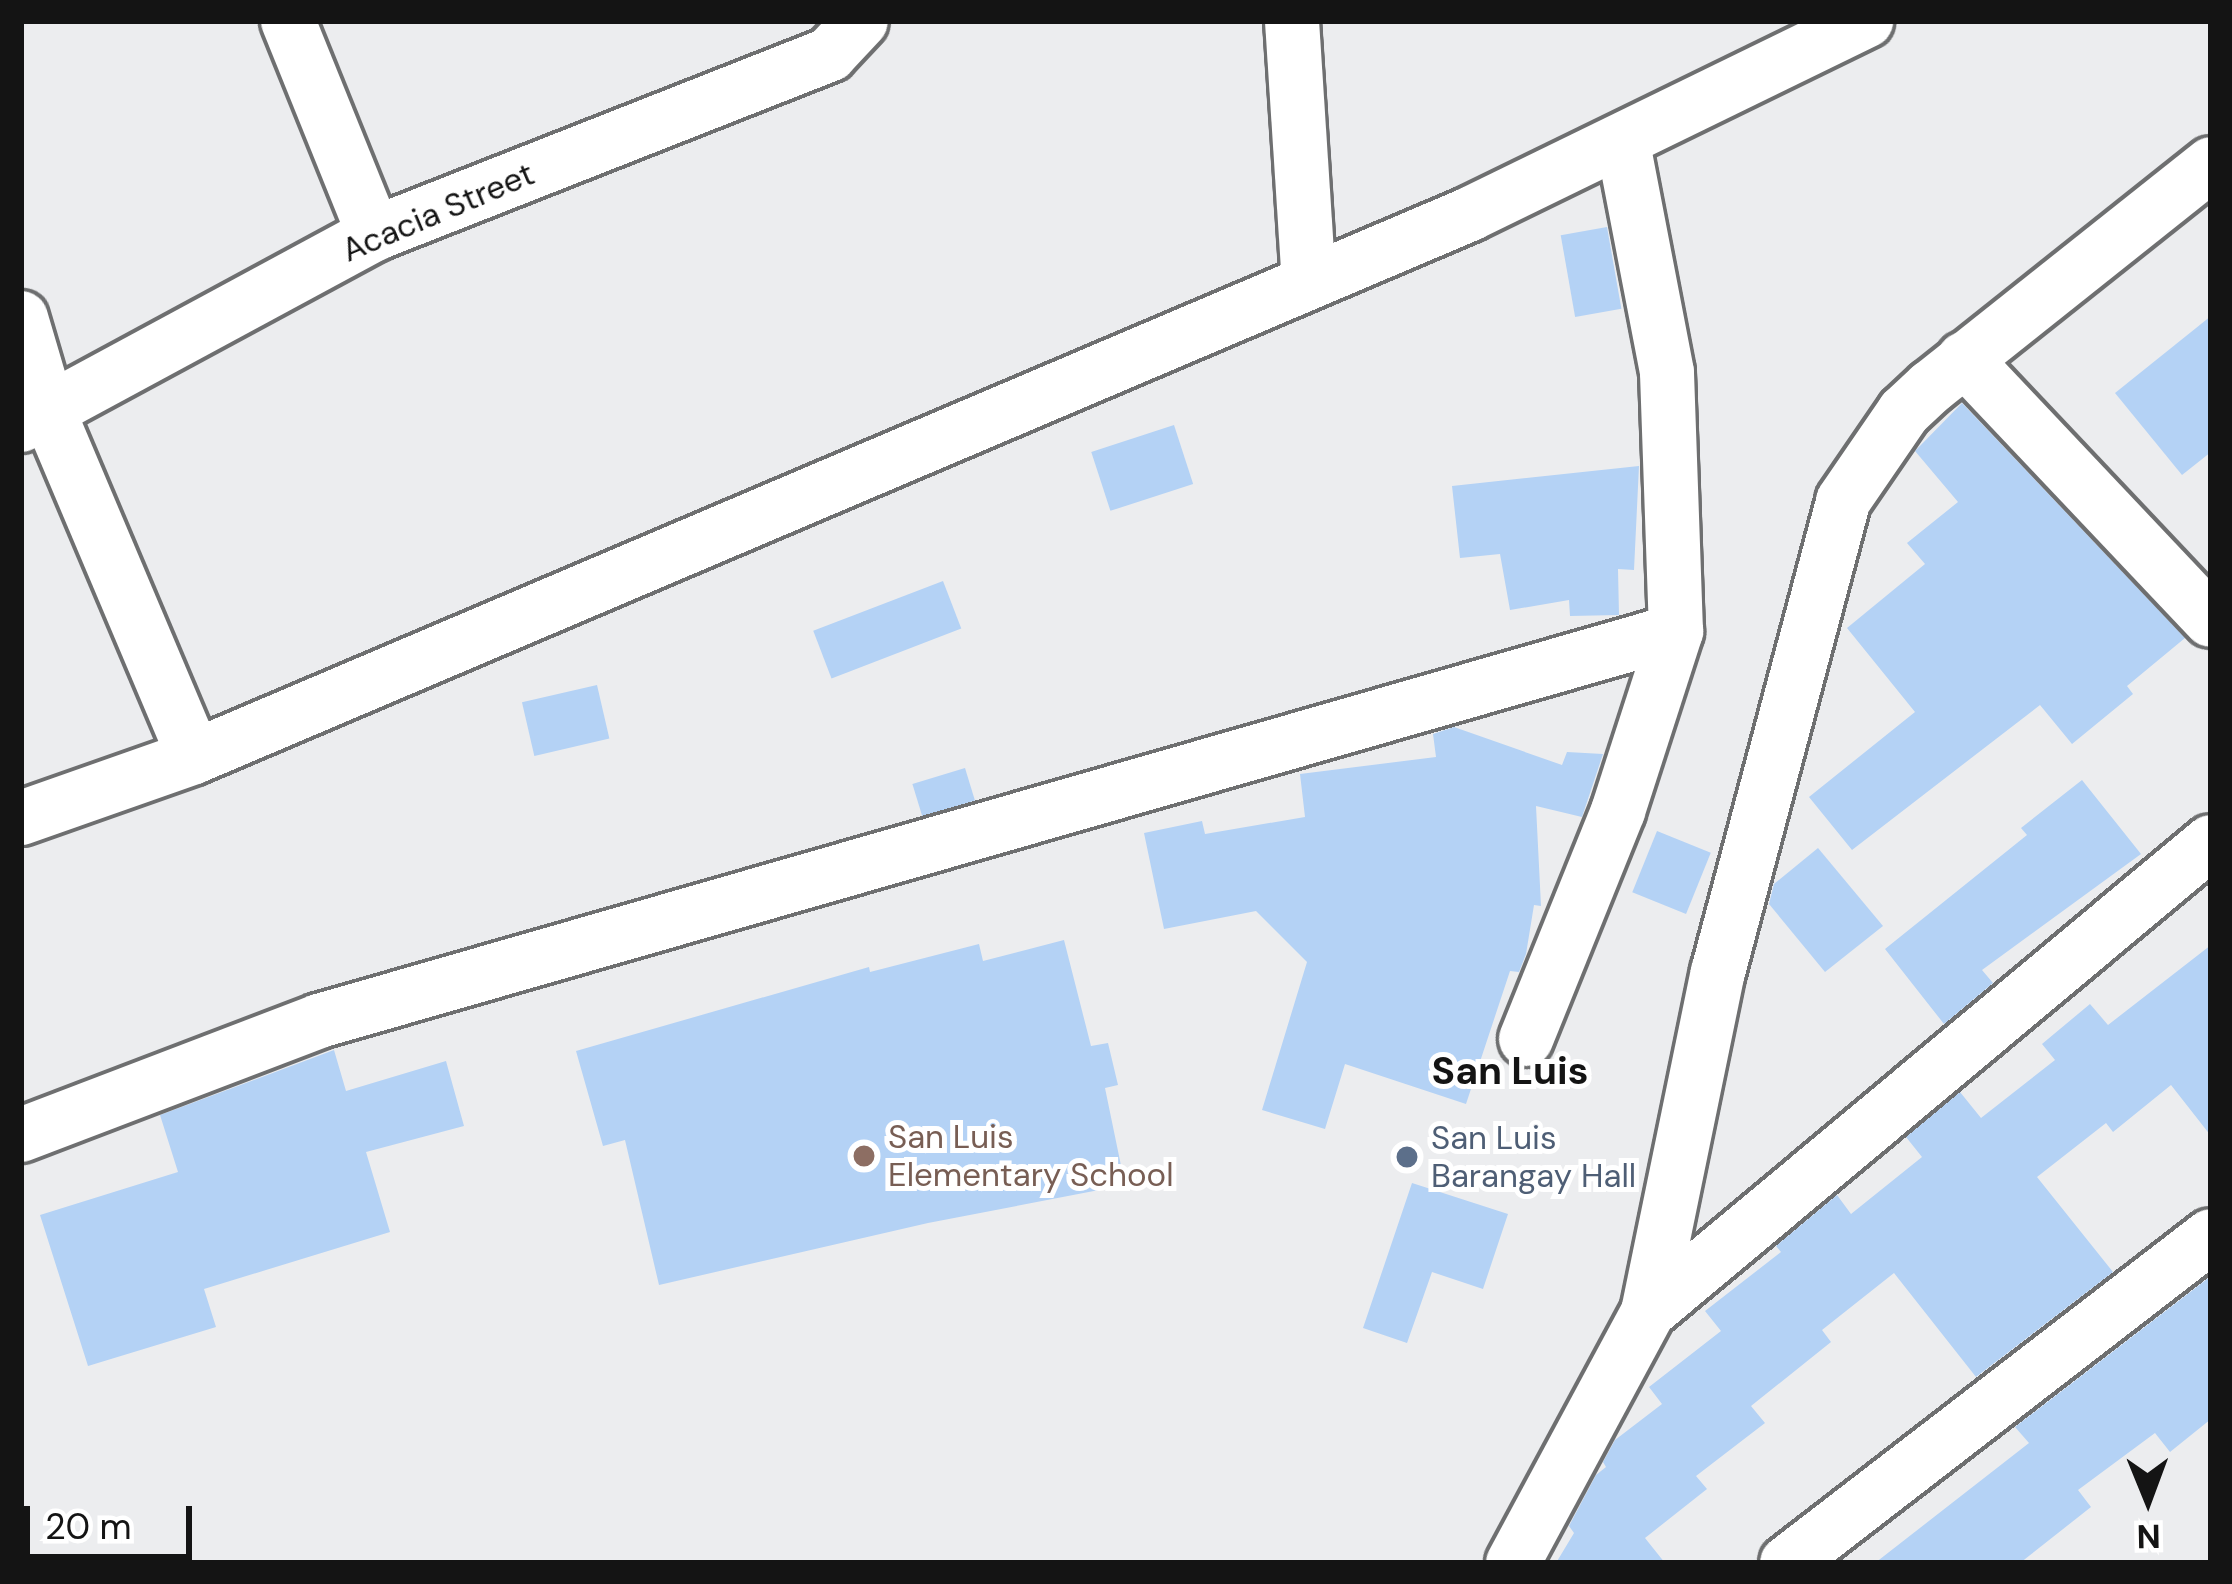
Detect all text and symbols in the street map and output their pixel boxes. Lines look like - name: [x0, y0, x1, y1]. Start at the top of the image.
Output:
- street label: Acacia Street: [336, 154, 540, 270]
- district label: San Luis: [1432, 1048, 1588, 1094]
- place label: San Luis Elementary School: [888, 1117, 1174, 1195]
- place label: San Luis Barangay Hall: [1431, 1118, 1636, 1196]
- marker: San Luis Elementary School: [851, 1143, 877, 1169]
- marker: San Luis Barangay Hall: [1394, 1144, 1420, 1170]
- north arrow: [2088, 1440, 2208, 1560]
- scale bar: [30, 1482, 198, 1556]
- text: 20 m: [45, 1503, 132, 1550]
- text: N: [2136, 1515, 2161, 1558]

